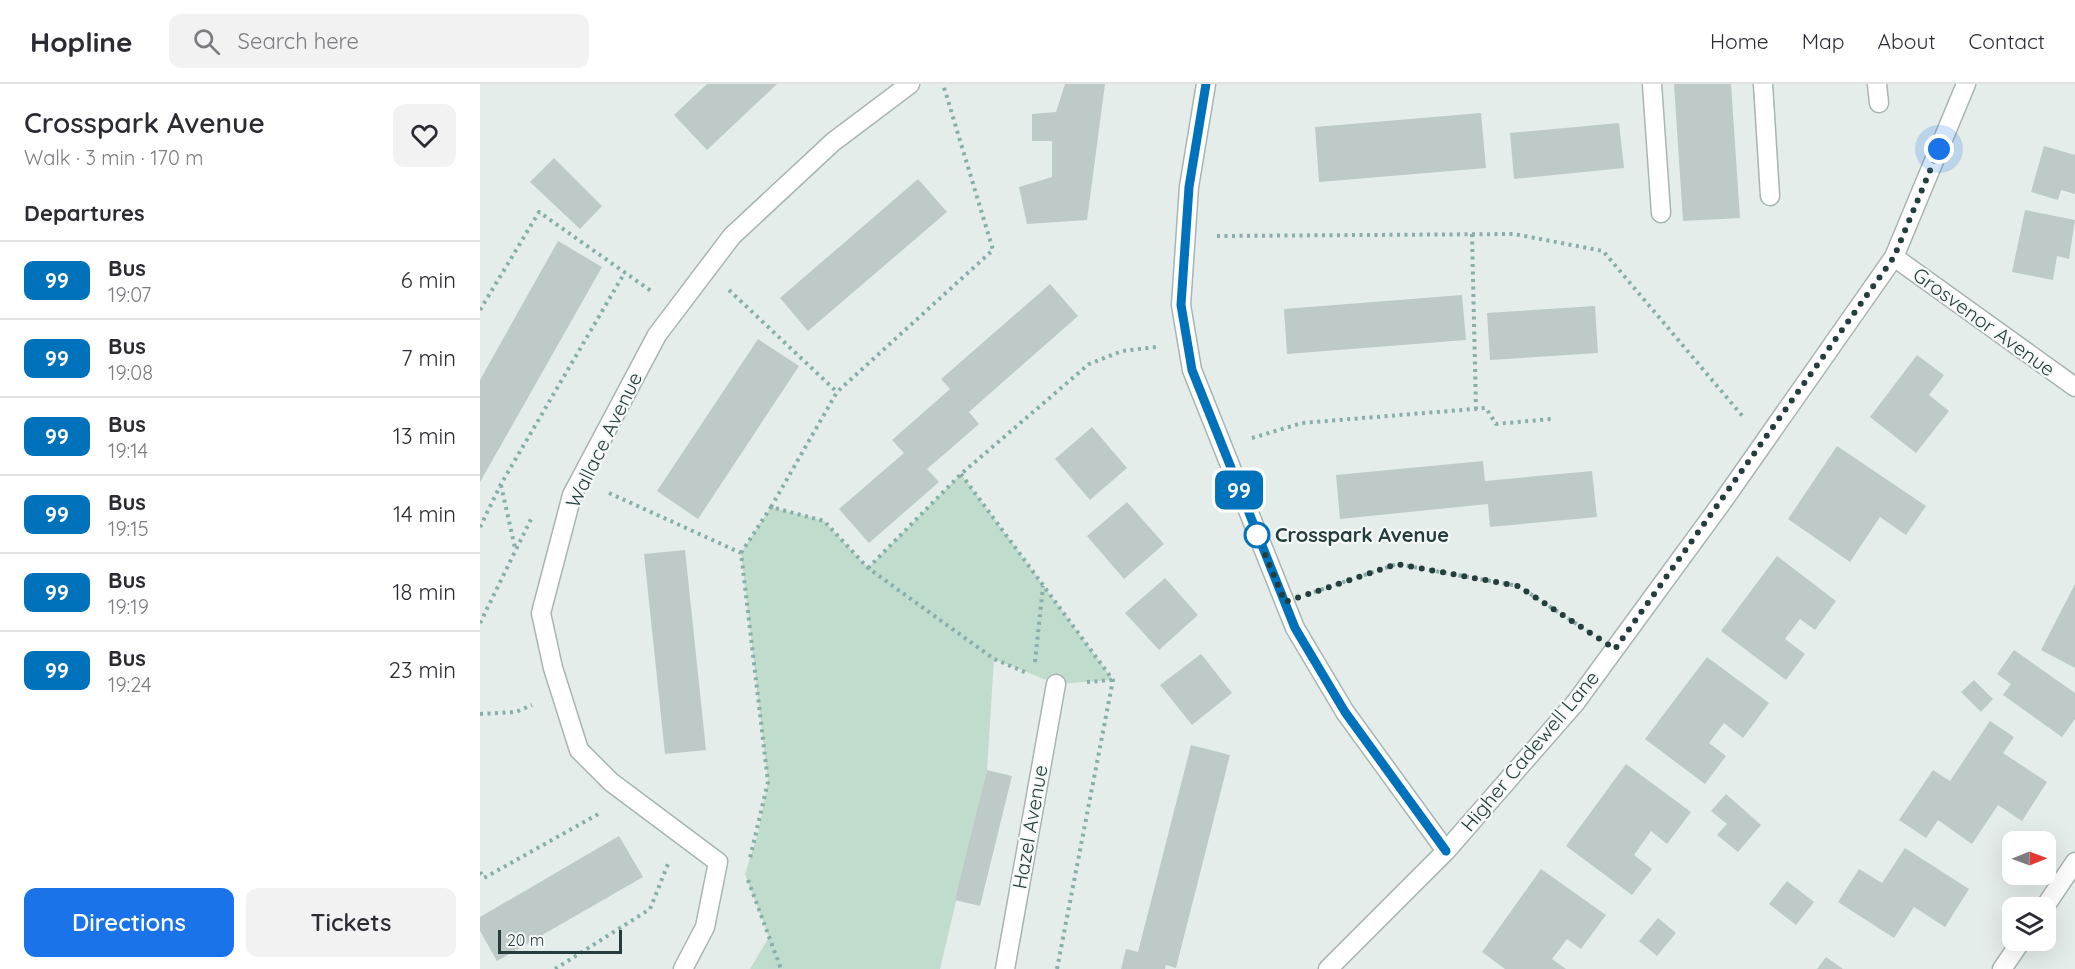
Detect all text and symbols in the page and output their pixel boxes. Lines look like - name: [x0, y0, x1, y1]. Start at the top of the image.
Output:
- search box: [169, 14, 589, 68]
- text: Hopline: [30, 24, 133, 59]
- icon: search: [190, 25, 223, 58]
- text: Search here: [238, 27, 359, 55]
- text: Home: [1710, 28, 1769, 54]
- text: Map: [1802, 28, 1845, 54]
- text: About: [1878, 28, 1936, 54]
- text: Contact: [1969, 28, 2045, 54]
- button: heart: [393, 104, 456, 167]
- text: Crosspark Avenue: [24, 105, 265, 140]
- your location: [1924, 134, 1954, 164]
- text: Walk · 3 min · 170 m: [24, 145, 203, 170]
- text: Departures: [24, 199, 145, 227]
- text: Bus: [108, 254, 146, 282]
- street label: Grosvenor Avenue: [1908, 262, 2060, 382]
- text: 6 min: [401, 266, 456, 294]
- text: 99: [45, 267, 69, 293]
- text: 19:07: [108, 282, 151, 307]
- text: Bus: [108, 332, 146, 360]
- text: 7 min: [401, 344, 456, 372]
- text: 99: [45, 345, 69, 371]
- text: 19:08: [108, 360, 153, 385]
- street label: Wallace Avenue: [560, 368, 647, 512]
- text: Bus: [108, 410, 146, 438]
- text: 13 min: [393, 422, 456, 450]
- text: 99: [45, 423, 69, 449]
- text: 19:14: [108, 438, 148, 463]
- line badge: 99: [1212, 470, 1266, 510]
- text: 99: [1227, 477, 1251, 503]
- text: Bus: [108, 488, 146, 516]
- text: 14 min: [393, 500, 456, 528]
- text: 99: [45, 501, 69, 527]
- text: 19:15: [108, 516, 149, 541]
- marker: Crosspark Avenue: [1244, 522, 1270, 548]
- place label: Crosspark Avenue: [1275, 522, 1449, 547]
- text: Bus: [108, 566, 146, 594]
- text: 18 min: [392, 578, 456, 606]
- text: 99: [45, 579, 69, 605]
- text: 19:19: [108, 594, 149, 619]
- text: Bus: [108, 644, 146, 672]
- text: 23 min: [389, 656, 456, 684]
- text: 99: [45, 657, 69, 683]
- street label: Higher Cadewell Lane: [1455, 665, 1604, 836]
- text: 19:24: [108, 672, 152, 697]
- street label: Hazel Avenue: [1006, 763, 1053, 891]
- north arrow: [2002, 831, 2056, 885]
- map controls: [2002, 831, 2056, 951]
- button: Directions: [24, 888, 234, 957]
- button: Tickets: [246, 888, 456, 957]
- button: layers: [2002, 897, 2056, 951]
- scale bar: [498, 927, 622, 954]
- text: 20 m: [507, 930, 544, 950]

